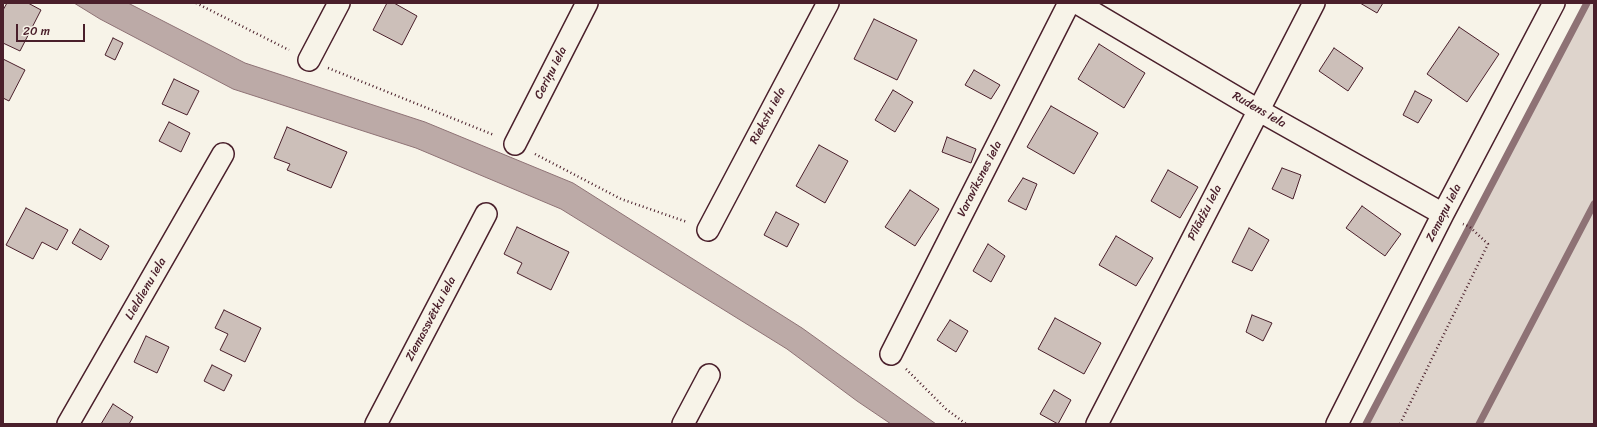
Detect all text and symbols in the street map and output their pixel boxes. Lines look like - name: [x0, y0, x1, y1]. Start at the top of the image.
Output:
- scale bar: [18, 16, 87, 42]
- text: 20 m: [23, 20, 50, 42]
- street label: Ceriņu iela: [532, 44, 570, 102]
- street label: Riekstu iela: [747, 85, 789, 147]
- street label: Rudens iela: [1230, 89, 1288, 131]
- street label: Varavīksnes iela: [955, 139, 1005, 219]
- street label: Zemeņu iela: [1423, 182, 1465, 244]
- street label: Pīlādžu iela: [1185, 183, 1225, 243]
- street label: Lieldienu iela: [122, 255, 170, 323]
- street label: Ziemassvētku iela: [403, 274, 459, 364]

